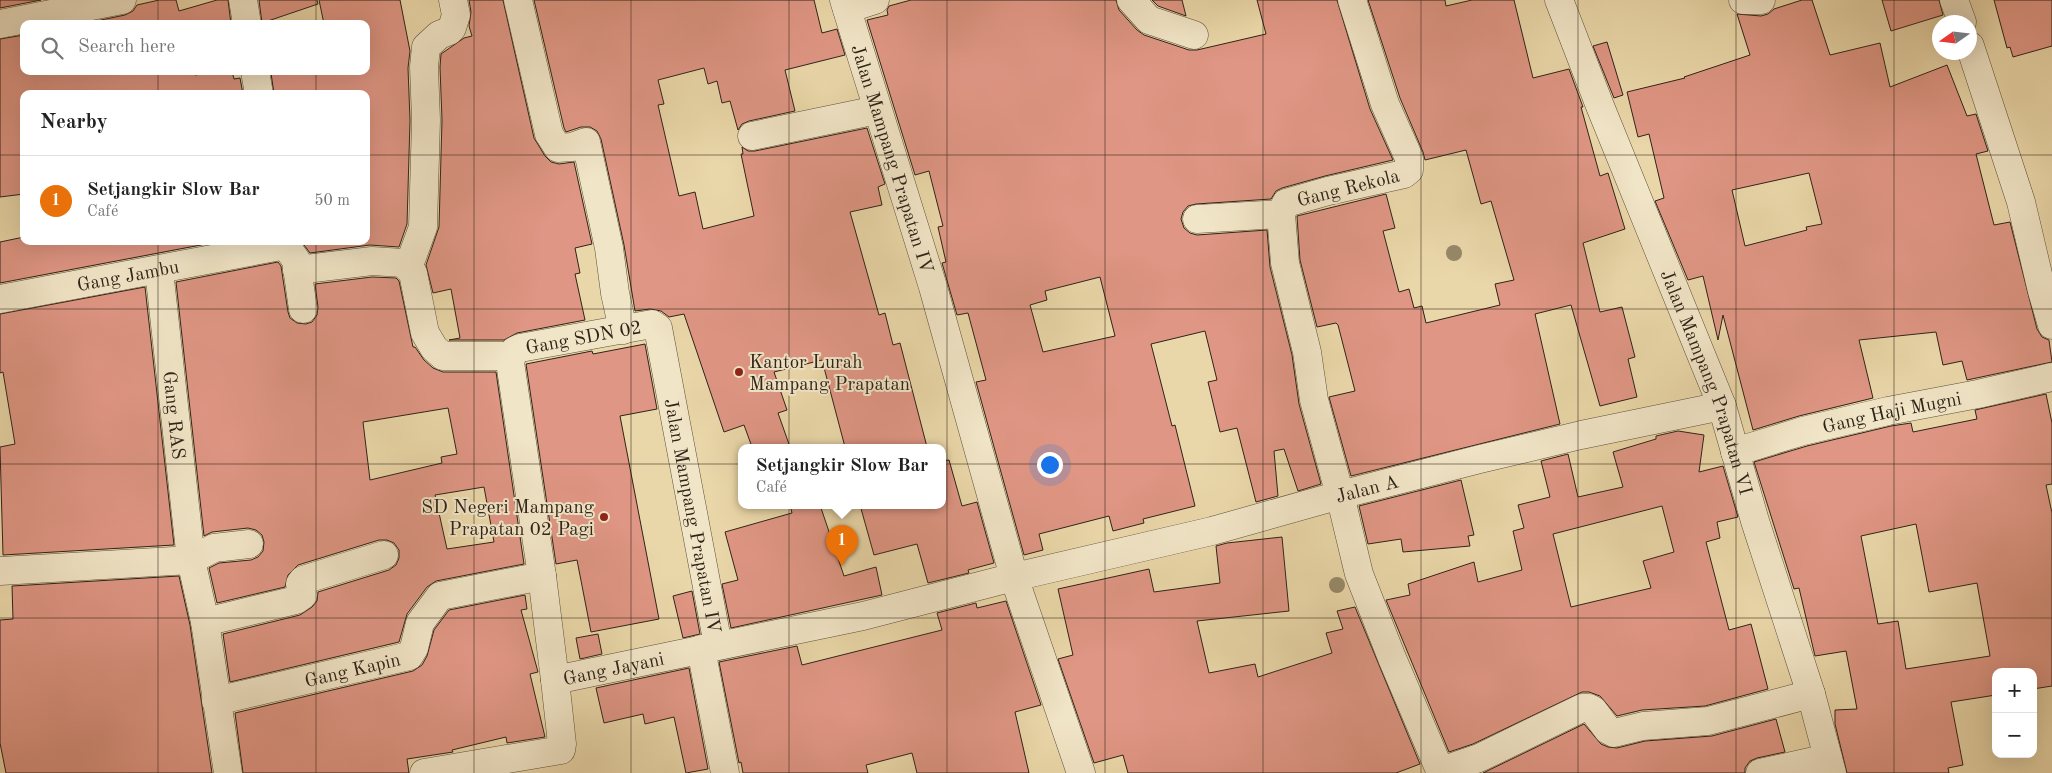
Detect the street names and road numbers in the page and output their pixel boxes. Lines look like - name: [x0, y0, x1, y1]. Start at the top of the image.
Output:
- street label: Jalan Mampang Prapatan IV: [846, 43, 935, 276]
- street label: Gang Rekola: [1295, 167, 1402, 211]
- street label: Gang Jambu: [76, 258, 181, 296]
- street label: Jalan Mampang Prapatan VI: [1656, 267, 1754, 497]
- street label: Gang SDN 02: [524, 319, 643, 359]
- street label: Gang RAS: [158, 370, 187, 461]
- street label: Gang Haji Mugni: [1821, 390, 1963, 438]
- street label: Jalan Mampang Prapatan IV: [660, 397, 723, 635]
- street label: Jalan A: [1334, 473, 1402, 508]
- street label: Gang Kapin: [303, 651, 403, 692]
- street label: Gang Jayani: [562, 651, 666, 690]

